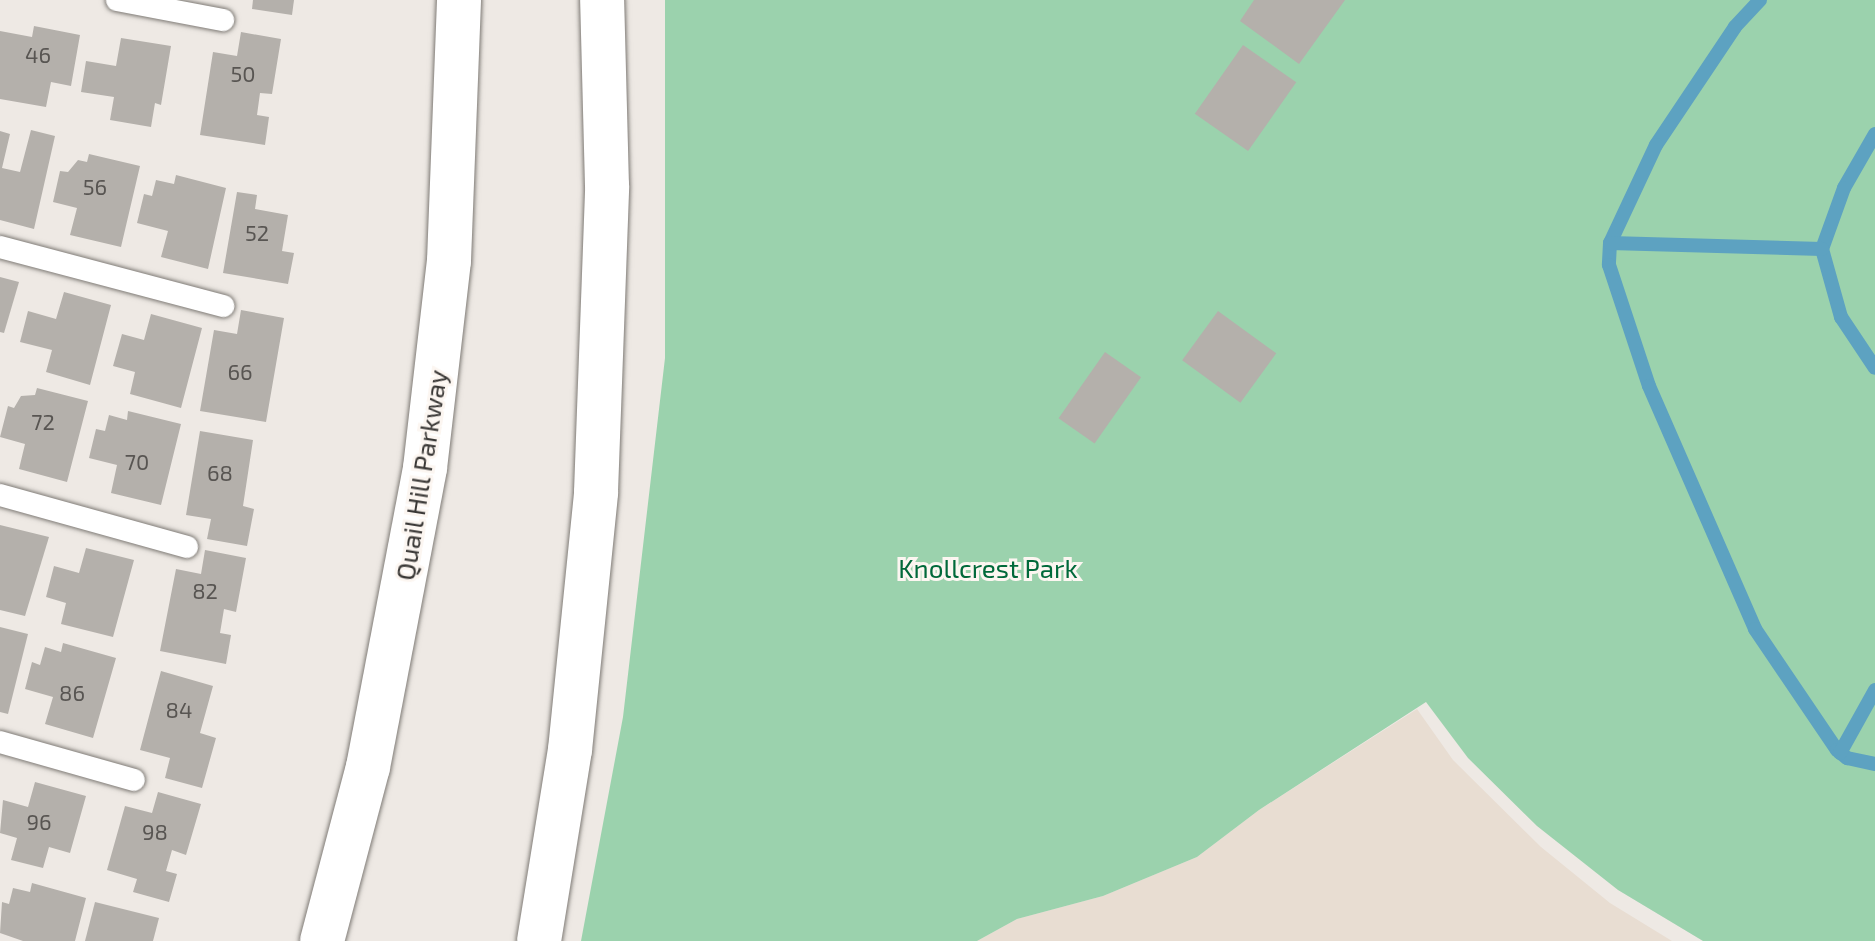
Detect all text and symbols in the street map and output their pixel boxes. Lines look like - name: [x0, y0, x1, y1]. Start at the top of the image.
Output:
- house number: 46: [25, 42, 51, 68]
- house number: 50: [230, 61, 256, 87]
- house number: 56: [83, 174, 107, 200]
- house number: 52: [245, 220, 269, 246]
- house number: 66: [227, 359, 253, 385]
- street label: Quail Hill Parkway: [389, 367, 453, 583]
- house number: 72: [31, 409, 55, 435]
- house number: 70: [125, 449, 149, 475]
- house number: 68: [207, 460, 233, 486]
- park label: Knollcrest Park: [898, 552, 1078, 584]
- house number: 82: [192, 578, 218, 604]
- house number: 86: [59, 680, 85, 706]
- house number: 84: [166, 697, 192, 723]
- house number: 96: [26, 809, 52, 835]
- house number: 98: [142, 819, 168, 845]

